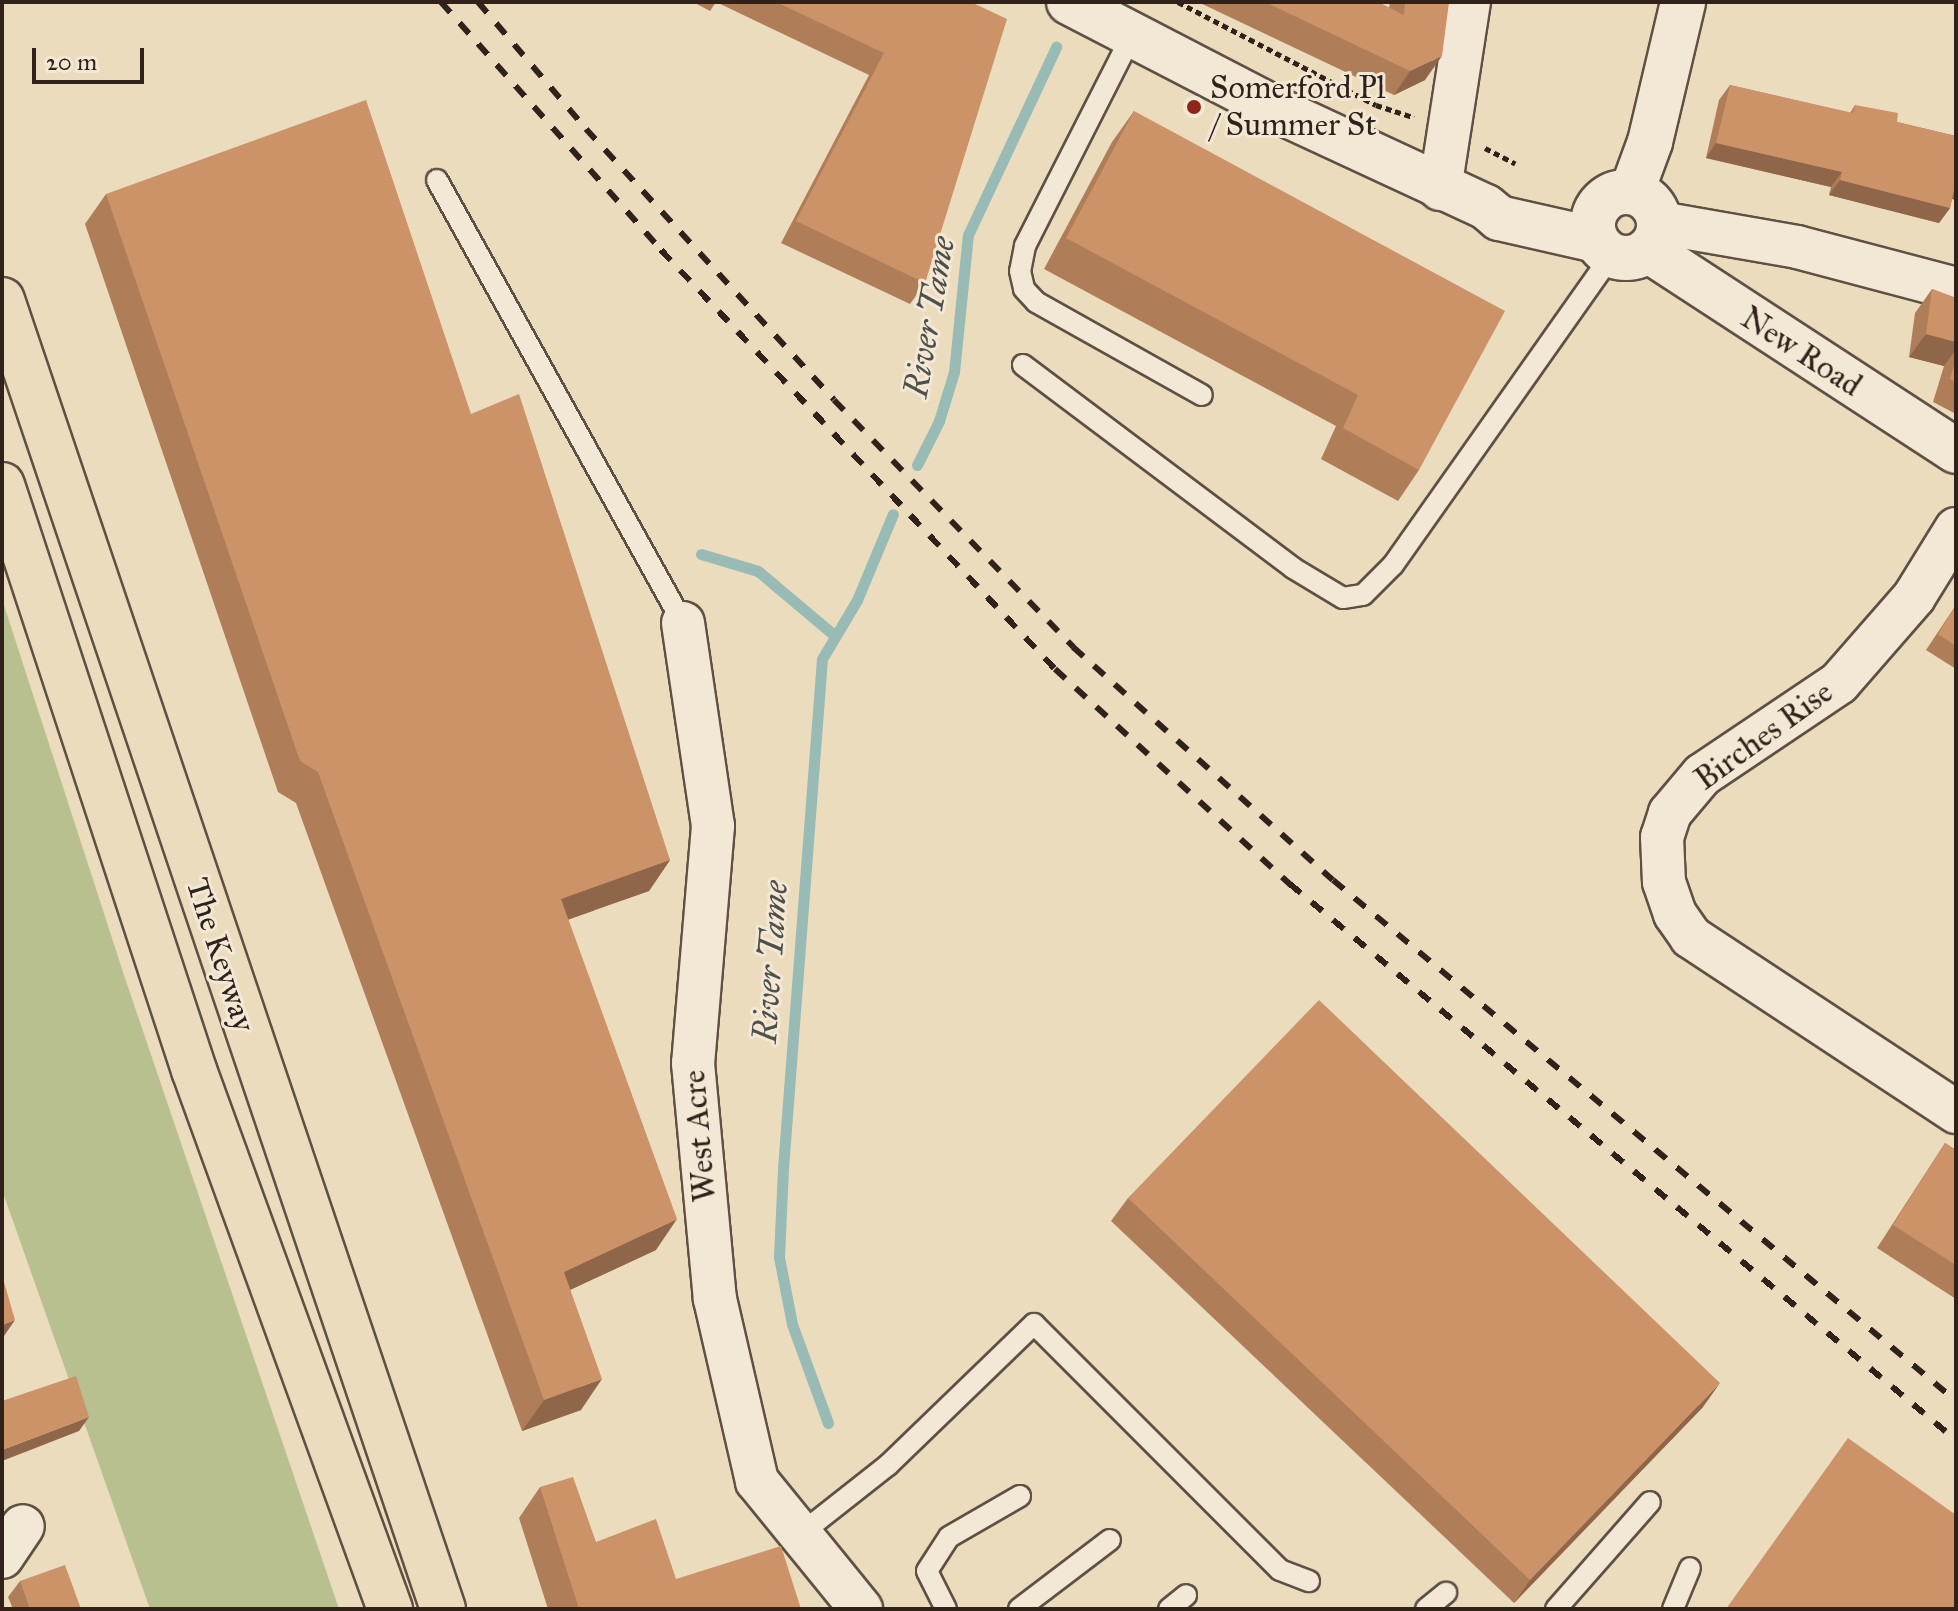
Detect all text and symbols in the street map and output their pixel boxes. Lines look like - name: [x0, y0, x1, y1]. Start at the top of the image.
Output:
- scale bar: [36, 32, 148, 82]
- text: 20 m: [46, 47, 97, 77]
- place label: Somerford Pl / Summer St: [1210, 70, 1385, 145]
- marker: Somerford Pl / Summer St: [1185, 98, 1203, 116]
- water label: River Tame: [895, 233, 963, 401]
- street label: New Road: [1734, 299, 1868, 405]
- street label: Birches Rise: [1688, 673, 1840, 799]
- street label: The Keyway: [177, 873, 263, 1037]
- water label: River Tame: [744, 880, 796, 1044]
- street label: West Acre: [675, 1068, 725, 1204]

